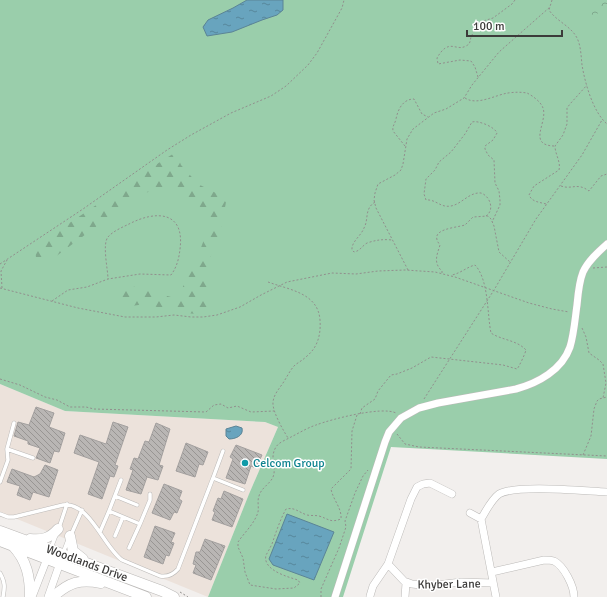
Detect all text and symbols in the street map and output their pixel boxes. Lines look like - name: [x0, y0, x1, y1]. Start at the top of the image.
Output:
- scale bar: [467, 12, 562, 38]
- text: 100 m: [473, 19, 505, 34]
- place label: Celcom Group: [253, 456, 325, 471]
- marker: Celcom Group: [240, 458, 250, 468]
- street label: Woodlands Drive: [44, 542, 130, 585]
- street label: Khyber Lane: [417, 576, 481, 593]

